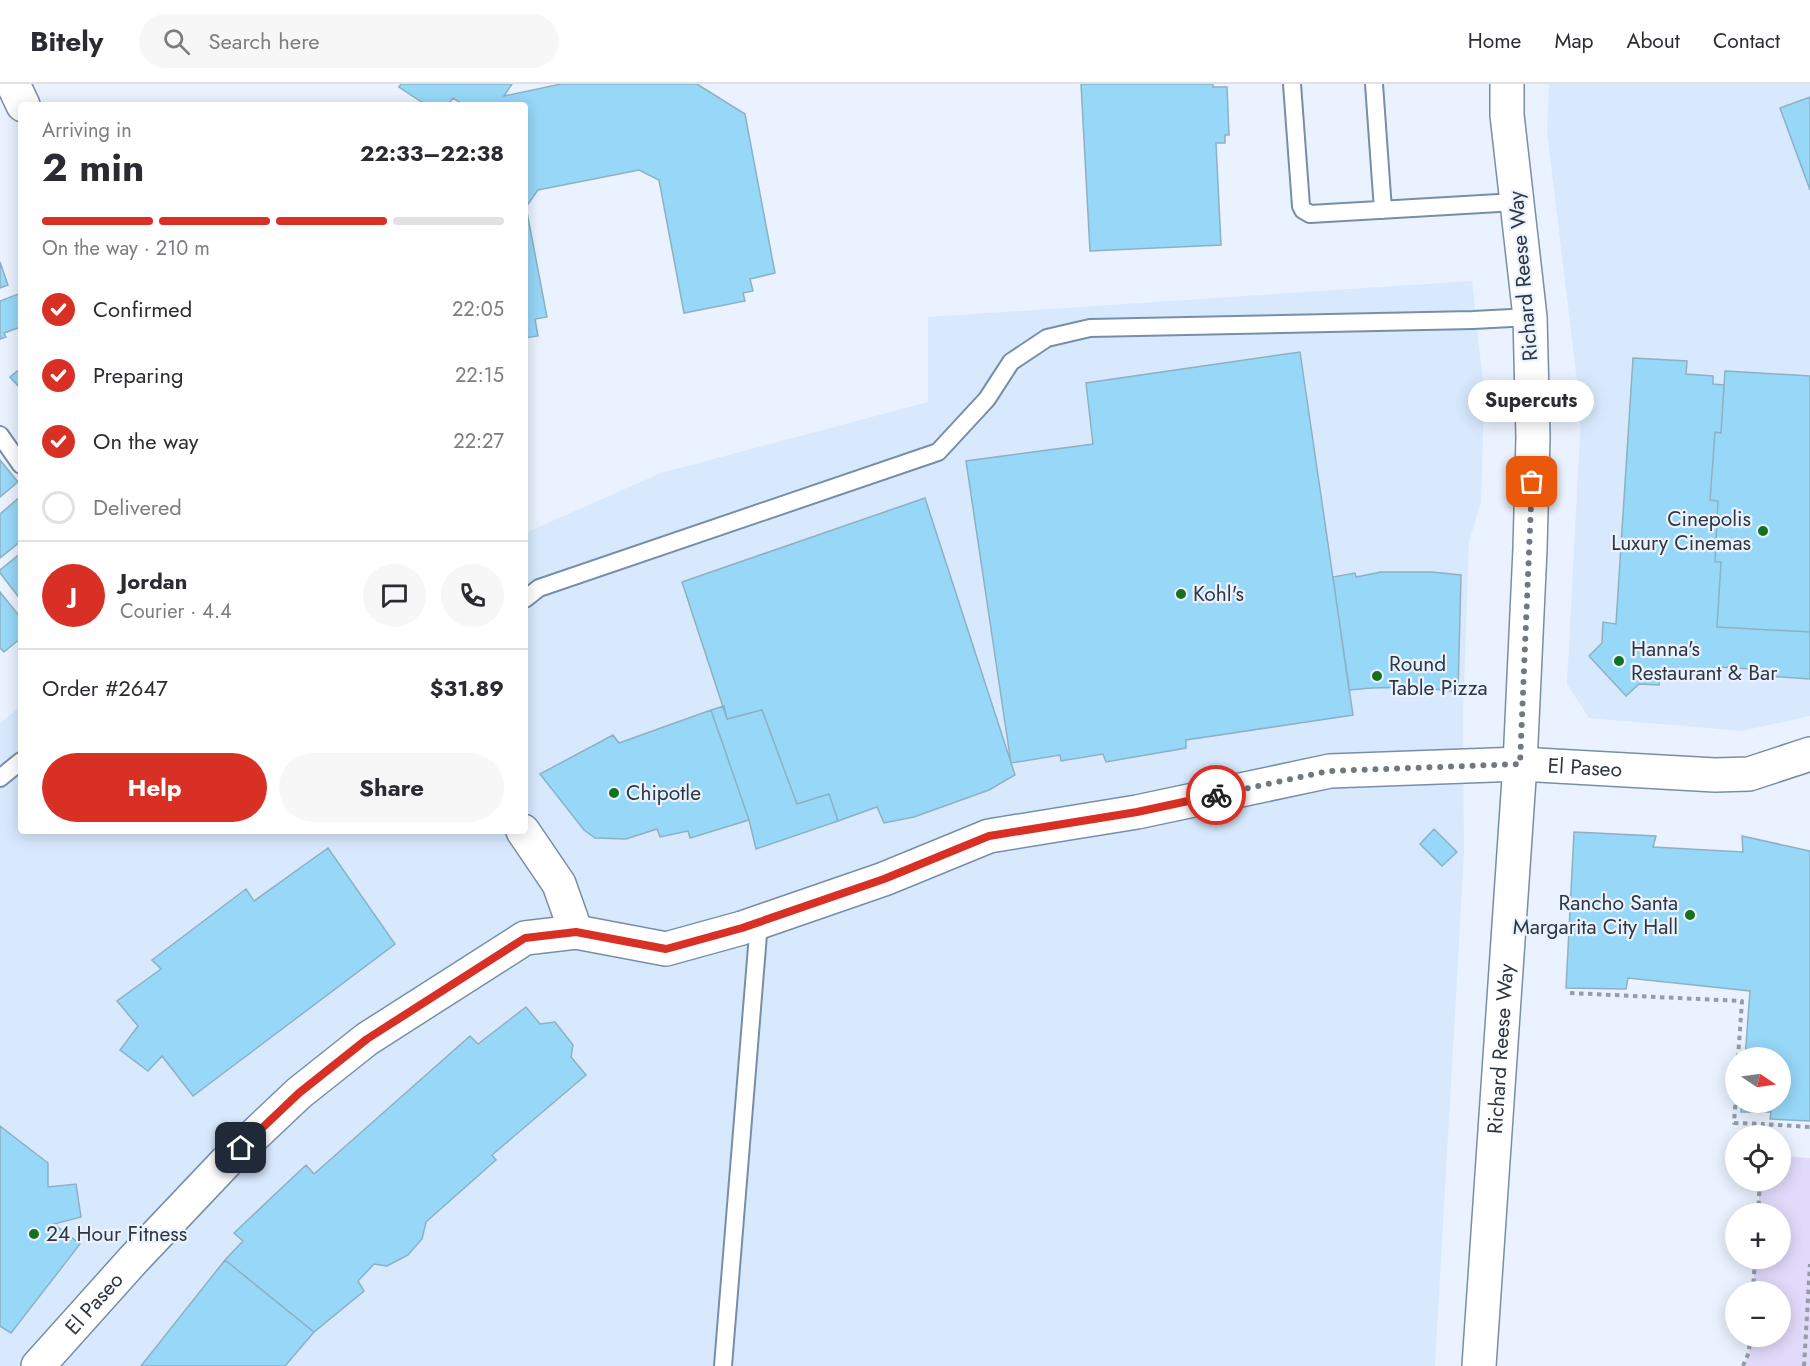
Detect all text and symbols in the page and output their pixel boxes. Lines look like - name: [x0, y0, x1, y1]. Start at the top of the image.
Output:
- search box: [139, 14, 559, 68]
- text: Bitely: [30, 21, 103, 62]
- icon: search: [160, 25, 193, 58]
- text: Search here: [208, 25, 320, 57]
- text: Home: [1468, 26, 1521, 56]
- text: Map: [1554, 26, 1594, 56]
- text: About: [1627, 26, 1680, 56]
- text: Contact: [1713, 26, 1780, 56]
- text: Arriving in: [42, 116, 132, 145]
- text: 22:33–22:38: [360, 137, 504, 169]
- text: 2 min: [42, 139, 144, 196]
- street label: Richard Reese Way: [1501, 189, 1545, 362]
- text: On the way · 210 m: [42, 234, 210, 263]
- icon: check: [42, 293, 75, 326]
- text: Confirmed: [93, 293, 192, 325]
- text: 22:05: [452, 295, 504, 324]
- icon: check: [42, 359, 75, 392]
- text: Preparing: [93, 359, 184, 391]
- text: 22:15: [455, 361, 504, 390]
- callout: Supercuts: [1469, 380, 1595, 422]
- text: Supercuts: [1485, 386, 1577, 415]
- icon: check: [42, 425, 75, 458]
- text: On the way: [93, 425, 198, 457]
- text: 22:27: [453, 427, 504, 456]
- pin: [1506, 456, 1557, 507]
- icon: bag: [1515, 465, 1548, 498]
- text: Delivered: [93, 491, 182, 523]
- place label: Cinepolis Luxury Cinemas: [1611, 504, 1751, 558]
- marker: Cinepolis Luxury Cinemas: [1756, 524, 1770, 538]
- button: chat: [363, 564, 426, 627]
- button: phone: [441, 564, 504, 627]
- text: Jordan: [120, 565, 187, 597]
- text: J: [70, 579, 77, 611]
- place label: Kohl's: [1193, 579, 1244, 609]
- marker: Kohl's: [1174, 587, 1188, 601]
- text: Courier · 4.4: [120, 597, 232, 626]
- place label: Hanna's Restaurant & Bar: [1631, 634, 1778, 688]
- place label: Round Table Pizza: [1389, 649, 1488, 703]
- marker: Hanna's Restaurant & Bar: [1612, 654, 1626, 668]
- marker: Round Table Pizza: [1370, 669, 1384, 683]
- text: Order #2647: [42, 672, 168, 704]
- text: $31.89: [430, 672, 504, 704]
- street label: El Paseo: [1547, 751, 1623, 785]
- button: Help: [42, 753, 267, 822]
- button: Share: [279, 753, 504, 822]
- courier: [1186, 765, 1246, 825]
- place label: Chipotle: [626, 778, 701, 808]
- icon: bike: [1200, 779, 1233, 812]
- marker: Chipotle: [607, 786, 621, 800]
- place label: Rancho Santa Margarita City Hall: [1513, 888, 1678, 942]
- marker: Rancho Santa Margarita City Hall: [1683, 908, 1697, 922]
- street label: Richard Reese Way: [1480, 962, 1521, 1135]
- north arrow: [1725, 1047, 1791, 1113]
- map controls: [1725, 1047, 1791, 1347]
- pin: [215, 1122, 266, 1173]
- button: locate: [1725, 1125, 1791, 1191]
- icon: home: [224, 1131, 257, 1164]
- button: +: [1725, 1203, 1791, 1269]
- place label: 24 Hour Fitness: [46, 1219, 187, 1249]
- marker: 24 Hour Fitness: [27, 1227, 41, 1241]
- street label: El Paseo: [58, 1266, 130, 1341]
- button: −: [1725, 1281, 1791, 1347]

